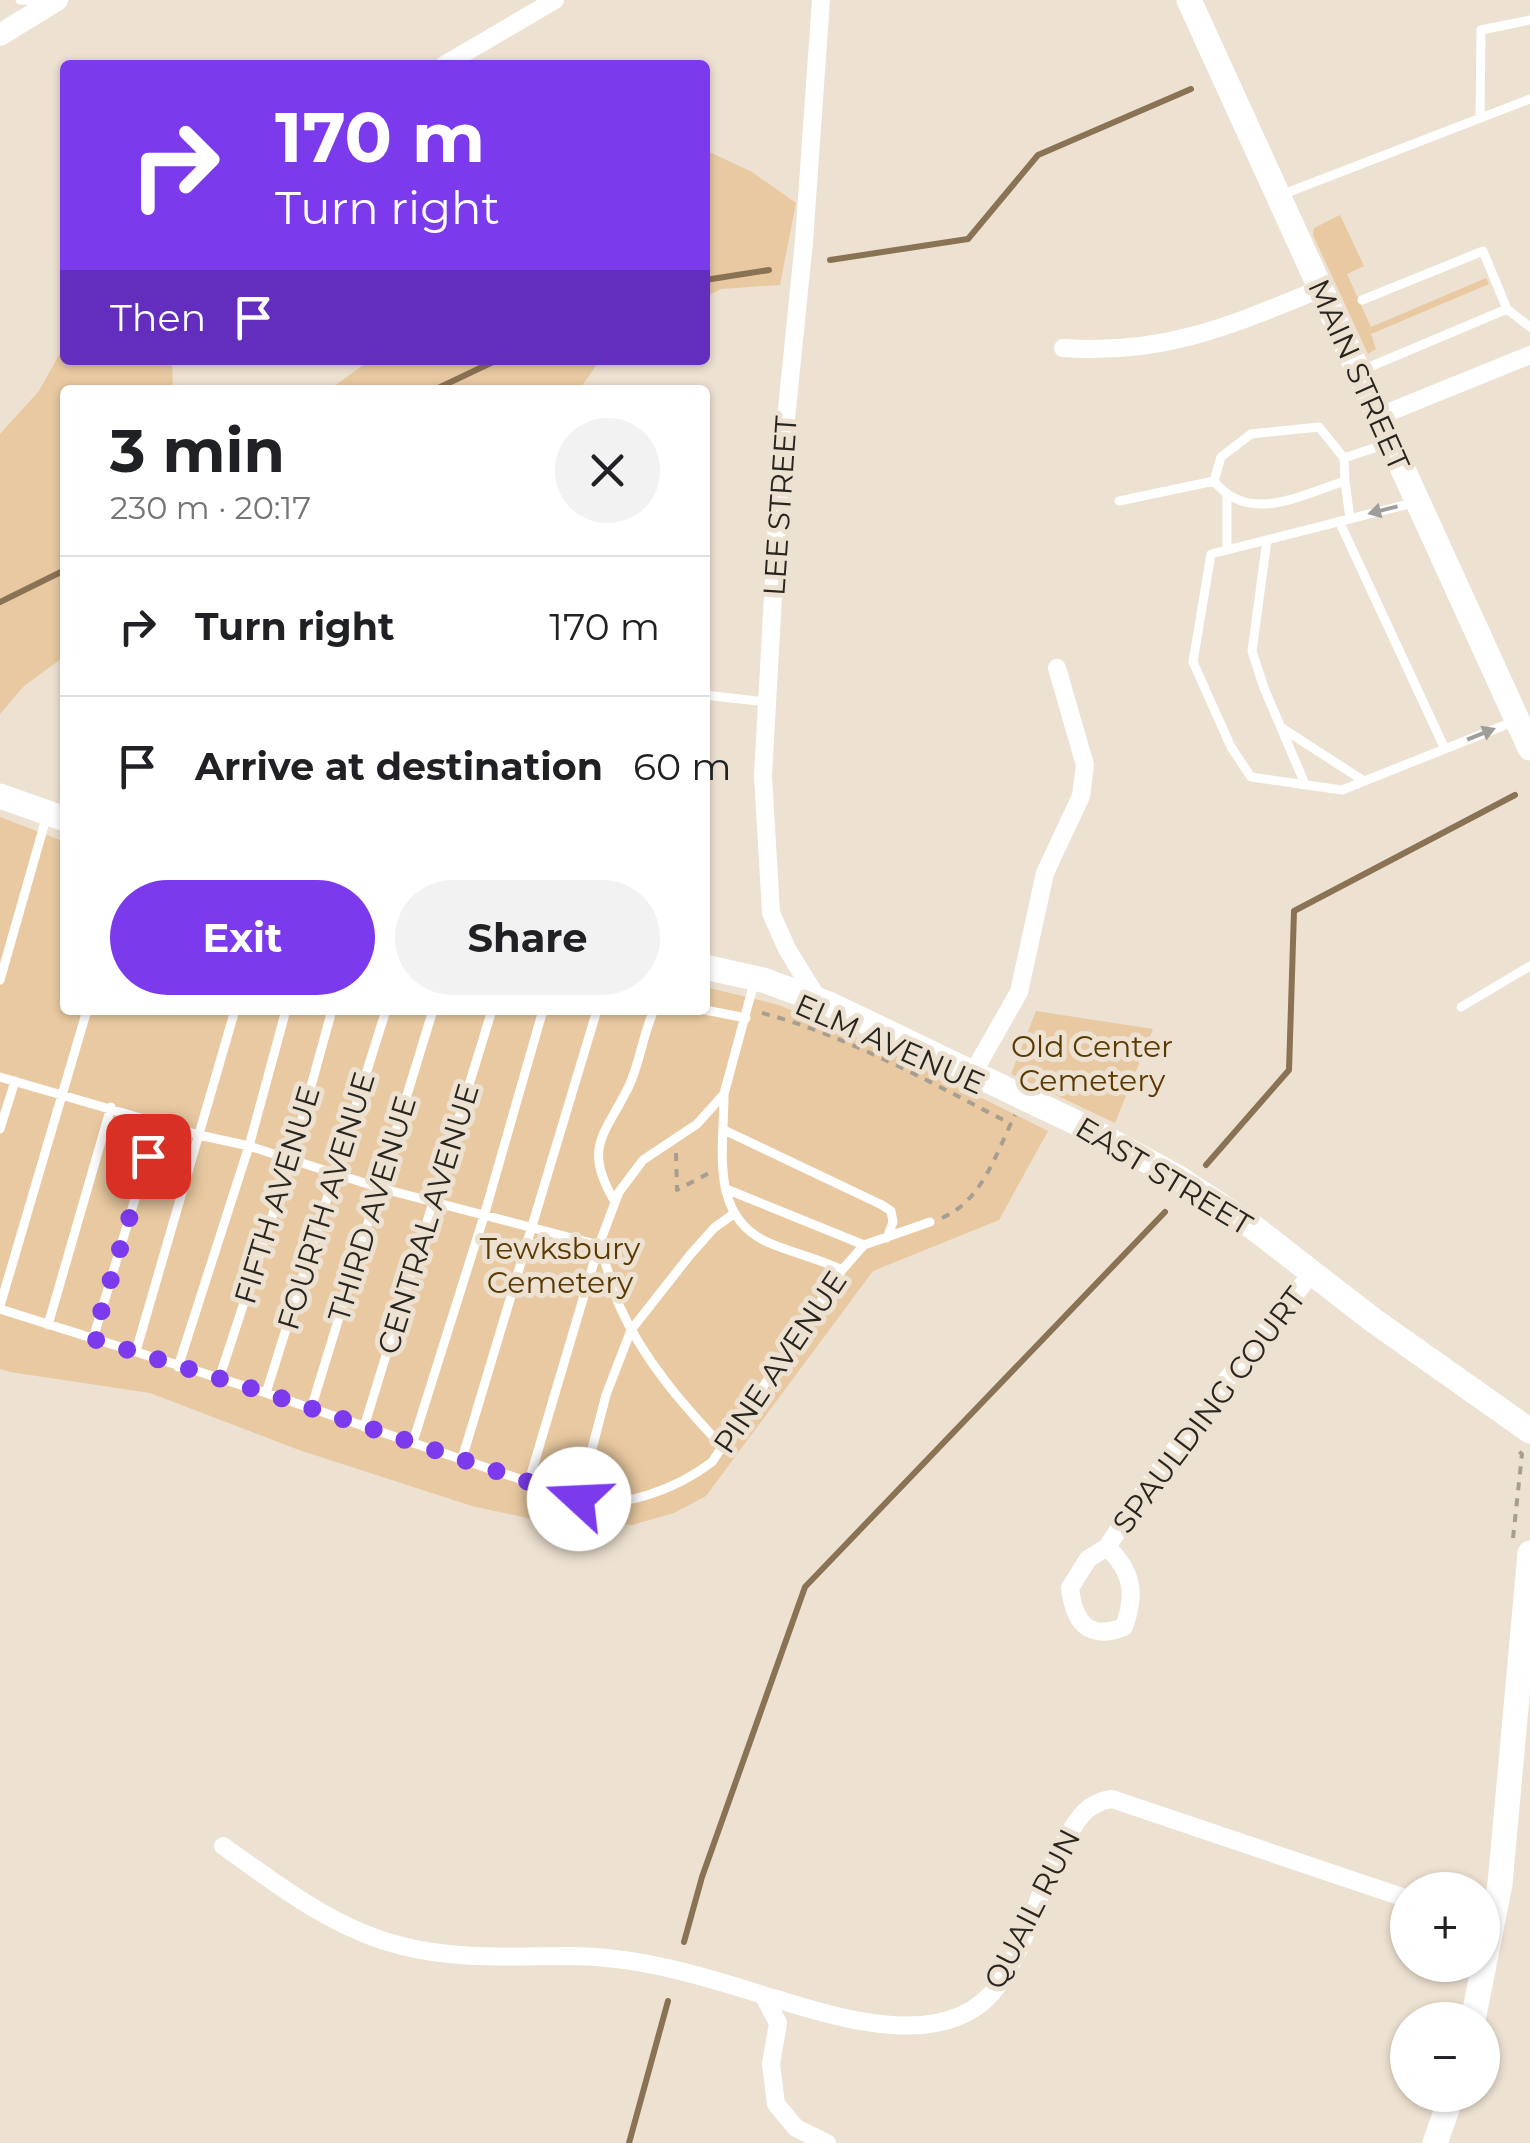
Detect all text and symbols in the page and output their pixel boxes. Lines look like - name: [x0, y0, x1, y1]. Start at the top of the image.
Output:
- text: 170 m: [275, 94, 485, 180]
- icon: right: [110, 100, 240, 230]
- text: Turn right: [275, 180, 500, 235]
- street label: MAIN STREET: [1300, 273, 1418, 477]
- icon: arrive: [226, 290, 281, 345]
- text: Then: [110, 294, 206, 341]
- text: 3 min: [110, 414, 285, 487]
- street label: LEE STREET: [755, 414, 805, 597]
- button: close: [555, 418, 660, 523]
- text: 230 m · 20:17: [110, 488, 311, 527]
- one-way arrow: [1367, 503, 1398, 519]
- icon: right: [110, 599, 165, 654]
- text: Turn right: [195, 603, 394, 650]
- text: 170 m: [549, 603, 660, 650]
- one-way arrow: [1466, 726, 1496, 742]
- icon: arrive: [110, 739, 165, 794]
- text: Arrive at destination: [195, 743, 603, 790]
- text: 60 m: [633, 743, 731, 790]
- button: Exit: [110, 880, 375, 995]
- button: Share: [395, 880, 660, 995]
- street label: ELM AVENUE: [790, 986, 990, 1102]
- park label: Old Center Cemetery: [1011, 1028, 1173, 1099]
- street label: FOURTH AVENUE: [269, 1068, 383, 1334]
- street label: CENTRAL AVENUE: [369, 1079, 487, 1359]
- street label: FIFTH AVENUE: [226, 1082, 328, 1308]
- street label: THIRD AVENUE: [320, 1092, 424, 1326]
- street label: EAST STREET: [1069, 1109, 1260, 1244]
- pin: [106, 1114, 191, 1199]
- icon: arrive: [121, 1129, 176, 1184]
- park label: Tewksbury Cemetery: [480, 1230, 641, 1301]
- street label: PINE AVENUE: [705, 1264, 855, 1460]
- street label: SPAULDING COURT: [1105, 1279, 1314, 1540]
- position arrow: [527, 1447, 631, 1551]
- street label: QUAIL RUN: [976, 1823, 1088, 1995]
- map controls: [1390, 1872, 1500, 2112]
- button: +: [1390, 1872, 1500, 1982]
- button: −: [1390, 2002, 1500, 2112]

